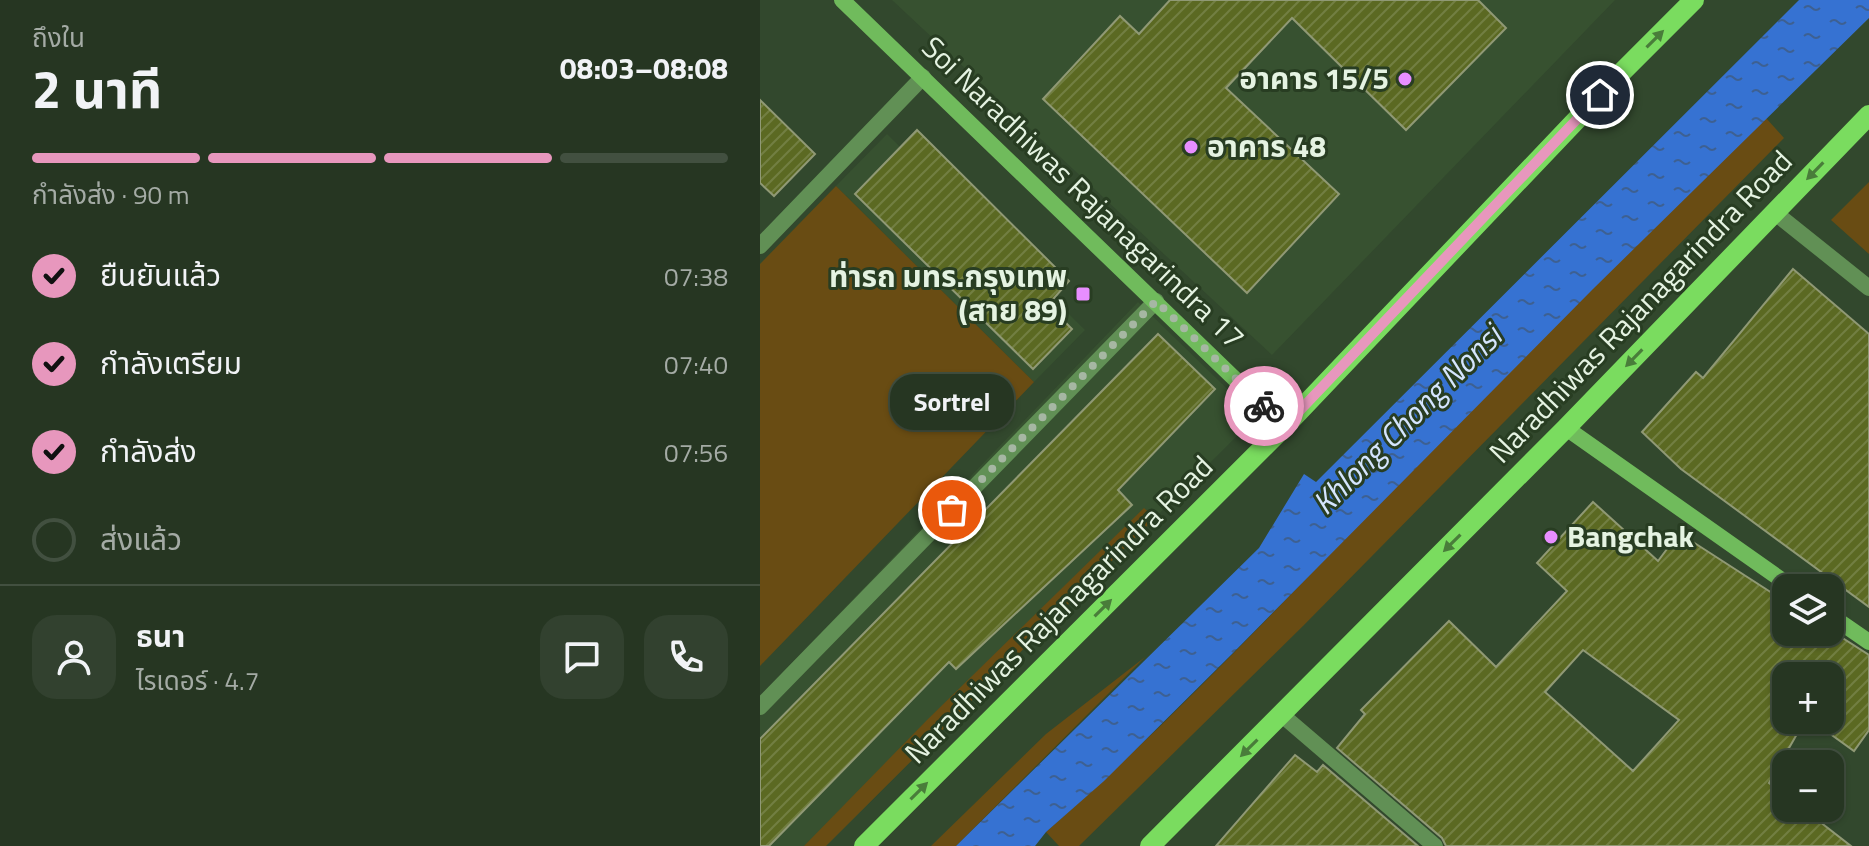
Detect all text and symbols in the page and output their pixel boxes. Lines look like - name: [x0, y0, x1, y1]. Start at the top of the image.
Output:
- text: ถึงใน: [32, 18, 85, 57]
- street label: Soi Naradhiwas Rajanagarindra 17: [912, 25, 1256, 360]
- one-way arrow: [1645, 31, 1664, 49]
- text: 08:03–08:08: [560, 45, 728, 91]
- text: 2 นาที: [32, 49, 162, 128]
- place label: อาคาร 15/5: [1239, 55, 1389, 101]
- pin: [1566, 61, 1634, 129]
- marker: อาคาร 15/5: [1396, 70, 1414, 88]
- icon: home: [1578, 73, 1622, 117]
- place label: อาคาร 48: [1207, 123, 1326, 169]
- marker: อาคาร 48: [1182, 138, 1200, 156]
- street label: Naradhiwas Rajanagarindra Road: [1478, 139, 1803, 473]
- one-way arrow: [1806, 161, 1824, 180]
- text: กำลังส่ง · 90 m: [32, 175, 189, 214]
- text: ยืนยันแล้ว: [100, 252, 221, 298]
- place label: ท่ารถ มทร.กรุงเทพ (สาย 89): [829, 253, 1067, 333]
- icon: check: [32, 254, 76, 298]
- text: 07:38: [664, 257, 728, 296]
- marker: ท่ารถ มทร.กรุงเทพ (สาย 89): [1074, 285, 1092, 303]
- water label: Khlong Chong Nonsi: [1300, 311, 1514, 525]
- text: กำลังเตรียม: [100, 340, 242, 386]
- icon: check: [32, 342, 76, 386]
- text: 07:40: [664, 345, 728, 384]
- one-way arrow: [1625, 348, 1644, 367]
- courier: [1224, 366, 1304, 446]
- callout: Sortrel: [890, 374, 1014, 430]
- text: Sortrel: [913, 382, 991, 421]
- icon: bike: [1242, 384, 1286, 428]
- text: กำลังส่ง: [100, 428, 197, 474]
- icon: check: [32, 430, 76, 474]
- text: 07:56: [664, 433, 728, 472]
- street label: Naradhiwas Rajanagarindra Road: [893, 444, 1223, 774]
- pin: [918, 476, 986, 544]
- icon: bag: [930, 488, 974, 532]
- place label: Bangchak: [1567, 513, 1695, 559]
- text: ส่งแล้ว: [100, 516, 182, 562]
- marker: Bangchak: [1542, 528, 1560, 546]
- one-way arrow: [1443, 533, 1462, 552]
- map controls: [1772, 574, 1844, 822]
- button: layers: [1772, 574, 1844, 646]
- one-way arrow: [1093, 599, 1112, 618]
- text: ธนา: [136, 613, 185, 659]
- button: person: [32, 615, 116, 699]
- button: chat: [540, 615, 624, 699]
- button: phone: [644, 615, 728, 699]
- text: ไรเดอร์ · 4.7: [136, 661, 259, 700]
- button: +: [1772, 662, 1844, 734]
- one-way arrow: [1240, 738, 1259, 757]
- button: −: [1772, 750, 1844, 822]
- one-way arrow: [909, 782, 928, 801]

